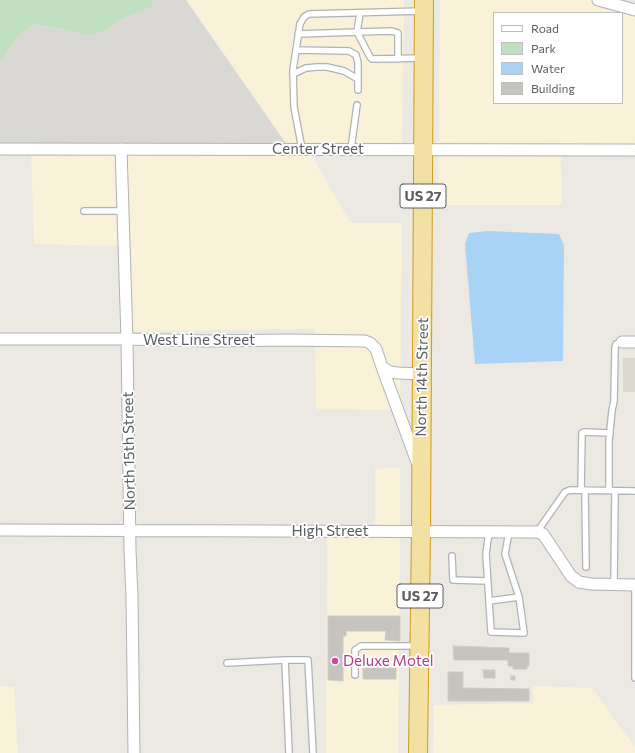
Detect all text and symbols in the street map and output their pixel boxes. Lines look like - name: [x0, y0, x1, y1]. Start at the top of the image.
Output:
- legend: [493, 12, 623, 104]
- text: Road: [531, 21, 559, 35]
- text: Park: [531, 41, 556, 55]
- text: Water: [531, 61, 565, 75]
- text: Building: [531, 81, 575, 95]
- street label: Center Street: [272, 140, 364, 158]
- road number: US 27: [400, 184, 446, 208]
- street label: North 14th Street: [412, 317, 432, 437]
- street label: West Line Street: [143, 331, 255, 349]
- street label: North 15th Street: [119, 391, 139, 511]
- street label: High Street: [291, 522, 369, 540]
- road number: US 27: [397, 584, 443, 608]
- place label: Deluxe Motel: [343, 652, 434, 670]
- marker: Deluxe Motel: [330, 656, 340, 666]

